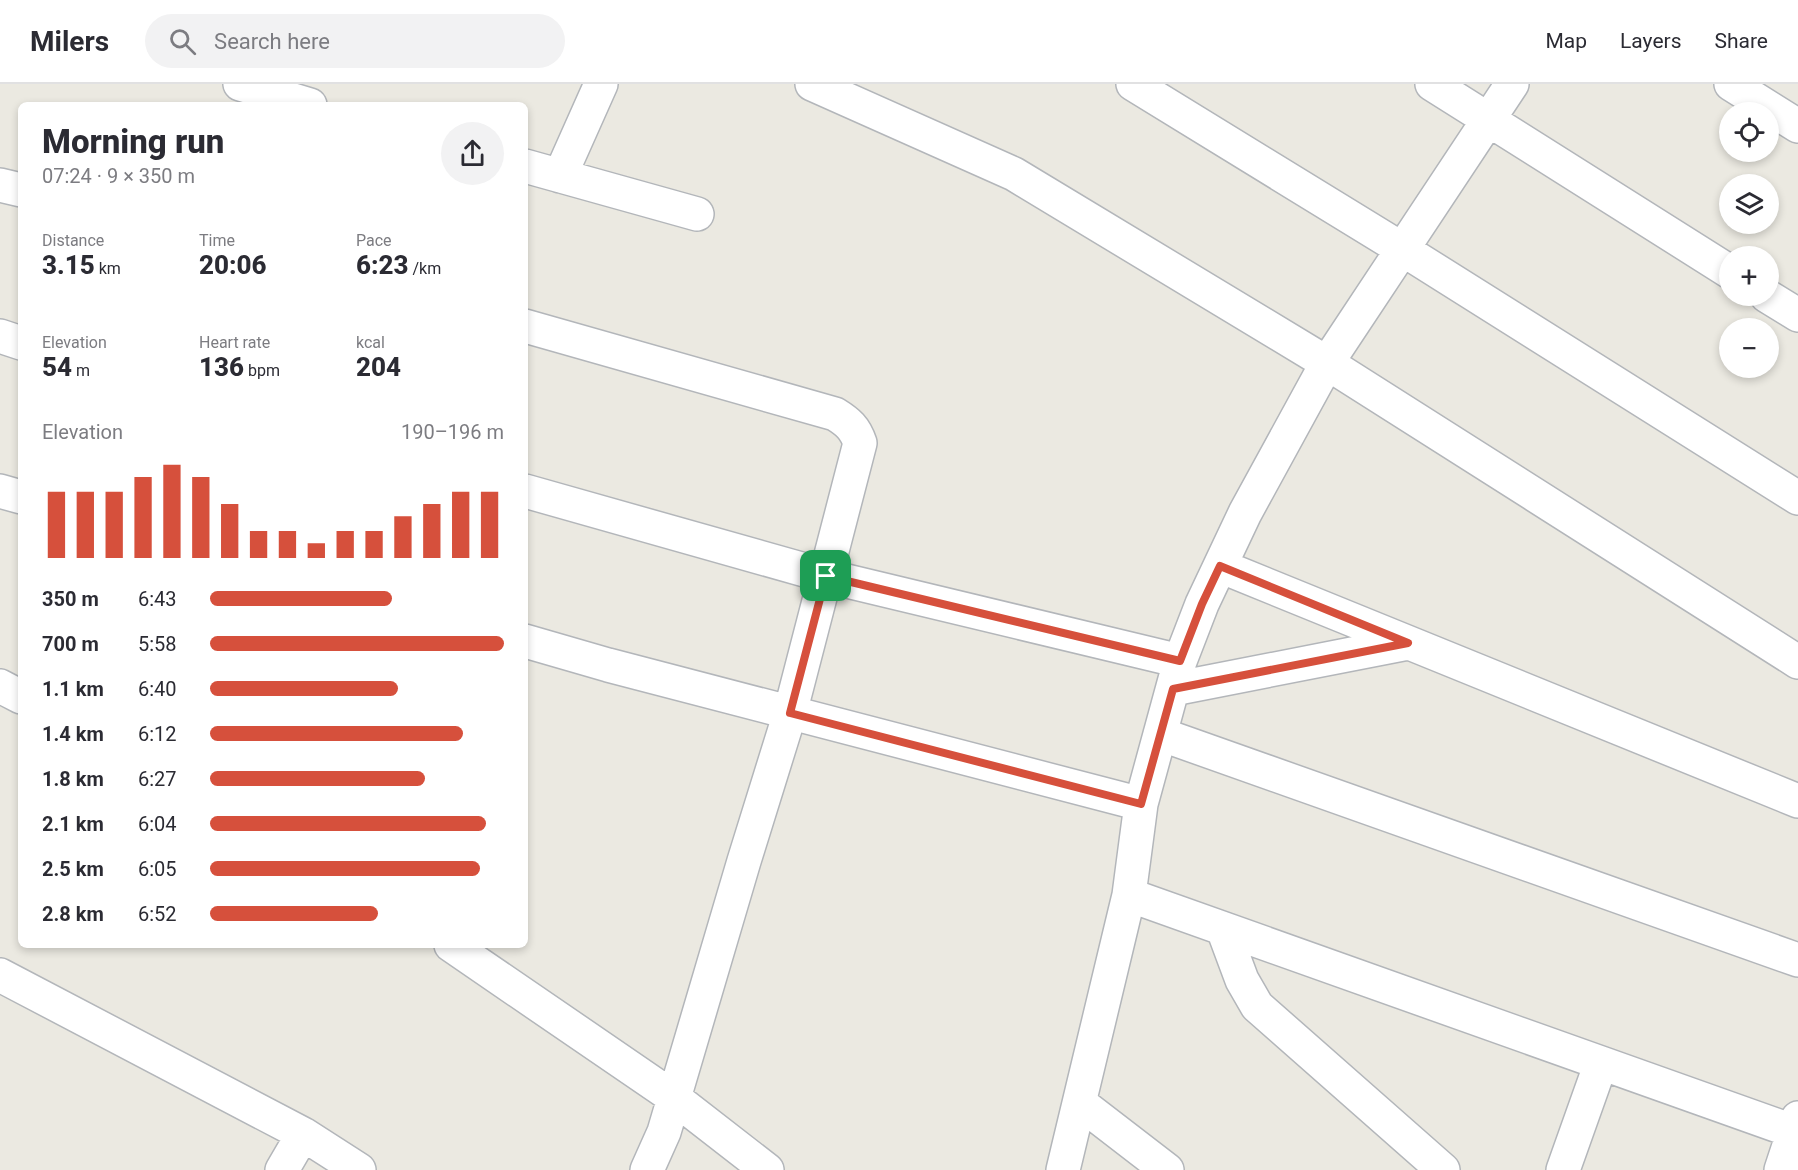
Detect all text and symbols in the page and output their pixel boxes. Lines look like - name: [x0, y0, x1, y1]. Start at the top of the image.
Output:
- search box: [145, 14, 565, 68]
- text: Milers: [30, 25, 109, 58]
- icon: search: [166, 25, 199, 58]
- text: Search here: [214, 29, 330, 54]
- text: Map: [1545, 29, 1587, 53]
- text: Layers: [1620, 29, 1681, 53]
- text: Share: [1714, 29, 1768, 53]
- map controls: [1719, 102, 1779, 378]
- button: locate: [1719, 102, 1779, 162]
- text: Morning run: [42, 122, 224, 161]
- button: share: [441, 122, 504, 185]
- text: 07:24 · 9 × 350 m: [42, 164, 195, 188]
- button: layers: [1719, 174, 1779, 234]
- text: Distance: [42, 231, 104, 250]
- text: Time: [199, 231, 235, 250]
- text: Pace: [356, 231, 392, 250]
- button: +: [1719, 246, 1779, 306]
- text: 3.15: [42, 250, 95, 280]
- text: 20:06: [199, 250, 267, 280]
- text: 6:23: [356, 250, 409, 280]
- text: km: [95, 259, 121, 278]
- text: /km: [409, 259, 441, 278]
- button: −: [1719, 318, 1779, 378]
- text: Elevation: [42, 333, 107, 352]
- text: Heart rate: [199, 333, 270, 352]
- text: kcal: [356, 333, 385, 352]
- text: 54: [42, 352, 72, 382]
- text: 136: [199, 352, 244, 382]
- text: 204: [356, 352, 401, 382]
- text: m: [72, 361, 90, 380]
- text: bpm: [244, 361, 280, 380]
- text: Elevation: [42, 420, 123, 444]
- text: 190–196 m: [401, 420, 504, 444]
- pin: [800, 550, 851, 601]
- icon: arrive: [809, 559, 842, 592]
- text: 350 m: [42, 587, 99, 611]
- text: 6:43: [138, 587, 177, 611]
- text: 700 m: [42, 632, 99, 656]
- text: 5:58: [138, 632, 177, 656]
- text: 1.1 km: [42, 677, 104, 701]
- text: 6:40: [138, 677, 177, 701]
- text: 1.4 km: [42, 722, 104, 746]
- text: 6:12: [138, 722, 177, 746]
- text: 1.8 km: [42, 767, 104, 791]
- text: 6:27: [138, 767, 177, 791]
- text: 2.1 km: [42, 812, 104, 836]
- text: 6:04: [138, 812, 177, 836]
- text: 2.5 km: [42, 857, 104, 881]
- text: 6:05: [138, 857, 177, 881]
- text: 2.8 km: [42, 902, 104, 926]
- text: 6:52: [138, 902, 177, 926]

